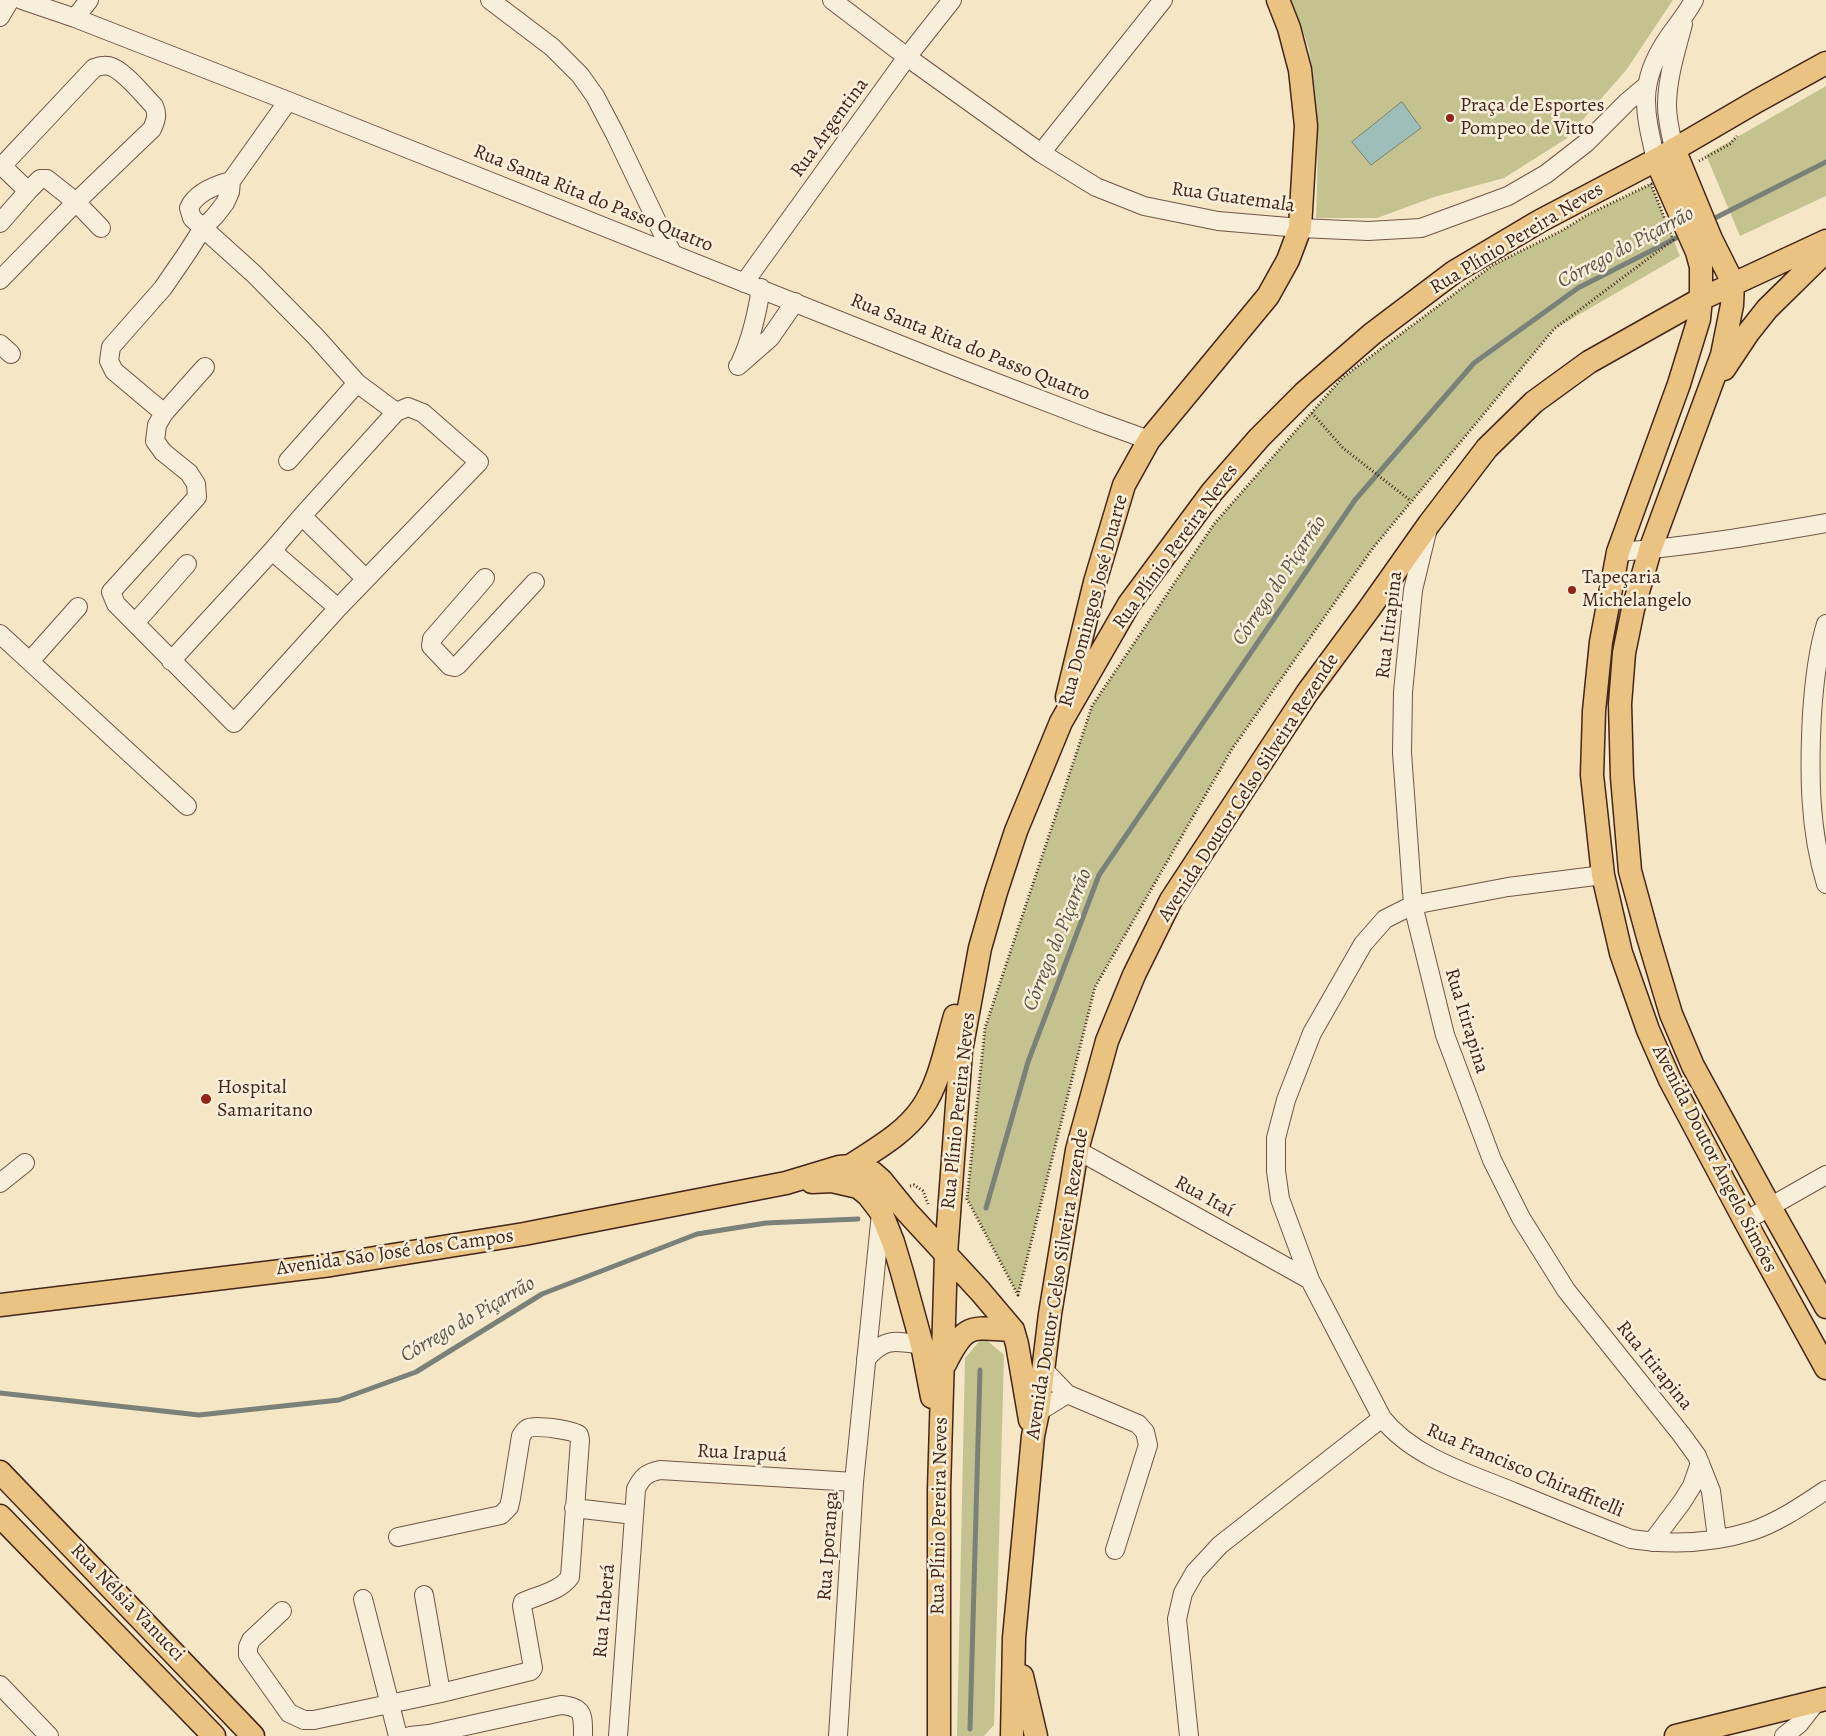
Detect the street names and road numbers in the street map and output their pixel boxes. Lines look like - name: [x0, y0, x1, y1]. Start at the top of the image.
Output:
- street label: Rua Argentina: [786, 74, 874, 182]
- street label: Rua Santa Rita do Passo Quatro: [470, 140, 716, 258]
- street label: Rua Guatemala: [1170, 177, 1296, 219]
- street label: Rua Plínio Pereira Neves: [1426, 178, 1608, 300]
- street label: Rua Santa Rita do Passo Quatro: [847, 289, 1093, 407]
- street label: Rua Plínio Pereira Neves: [1108, 460, 1244, 634]
- street label: Rua Domingos José Duarte: [1054, 492, 1134, 710]
- street label: Rua Itirapina: [1371, 570, 1409, 680]
- street label: Avenida Doutor Celso Silveira Rezende: [1153, 650, 1345, 926]
- street label: Rua Itirapina: [1439, 966, 1493, 1076]
- street label: Rua Plínio Pereira Neves: [937, 1011, 981, 1211]
- street label: Avenida Doutor Ângelo Simões: [1646, 1041, 1782, 1277]
- street label: Avenida Doutor Celso Silveira Rezende: [1022, 1127, 1094, 1441]
- street label: Rua Itaí: [1170, 1171, 1238, 1223]
- street label: Avenida São José dos Campos: [275, 1224, 515, 1282]
- street label: Rua Itirapina: [1611, 1316, 1697, 1416]
- street label: Rua Plínio Pereira Neves: [926, 1417, 954, 1615]
- street label: Rua Francisco Chiraffitelli: [1423, 1419, 1627, 1523]
- street label: Rua Irapuá: [696, 1440, 788, 1468]
- street label: Rua Iporanga: [813, 1490, 845, 1602]
- street label: Rua Nélsia Vanucci: [65, 1539, 189, 1667]
- street label: Rua Itaberá: [589, 1563, 621, 1659]

